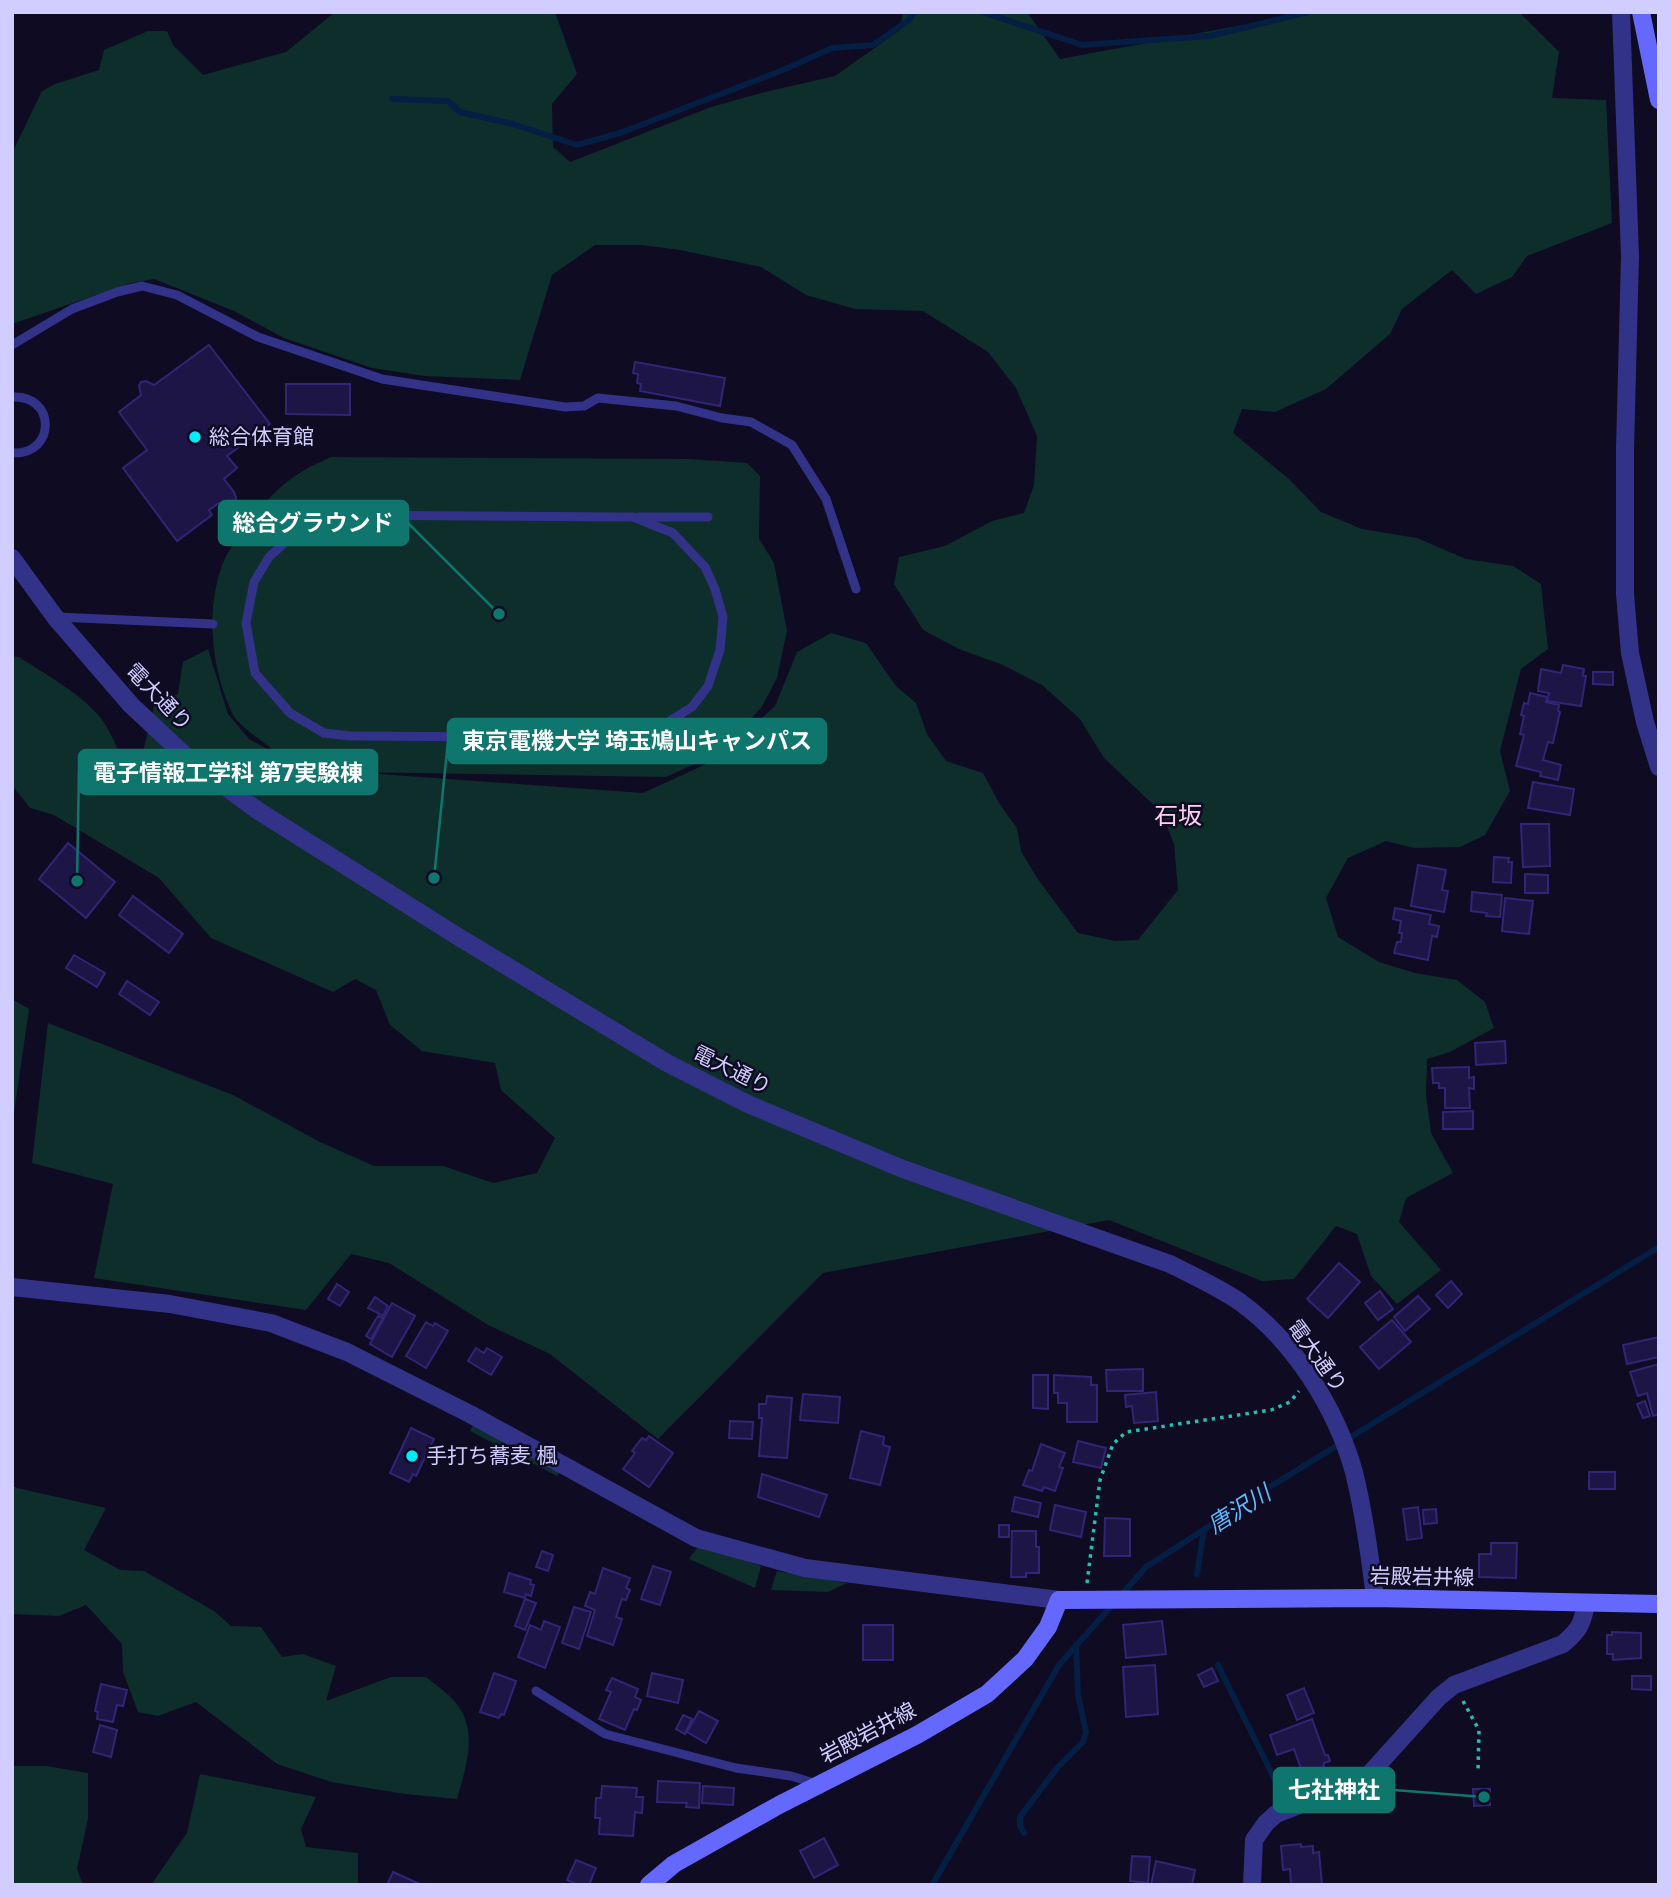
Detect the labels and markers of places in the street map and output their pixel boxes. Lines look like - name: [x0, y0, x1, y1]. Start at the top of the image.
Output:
- place label: 総合体育館: [209, 422, 314, 451]
- marker: 総合体育館: [187, 429, 203, 445]
- callout: 総合グラウンド: [219, 501, 408, 545]
- callout: 東京電機大学 埼玉鳩山キャンパス: [448, 719, 826, 763]
- callout: 電子情報工学科 第7実験棟: [79, 750, 377, 794]
- place label: 手打ち蕎麦 楓: [426, 1441, 558, 1470]
- marker: 手打ち蕎麦 楓: [404, 1448, 420, 1464]
- callout: 七社神社: [1274, 1768, 1394, 1812]

